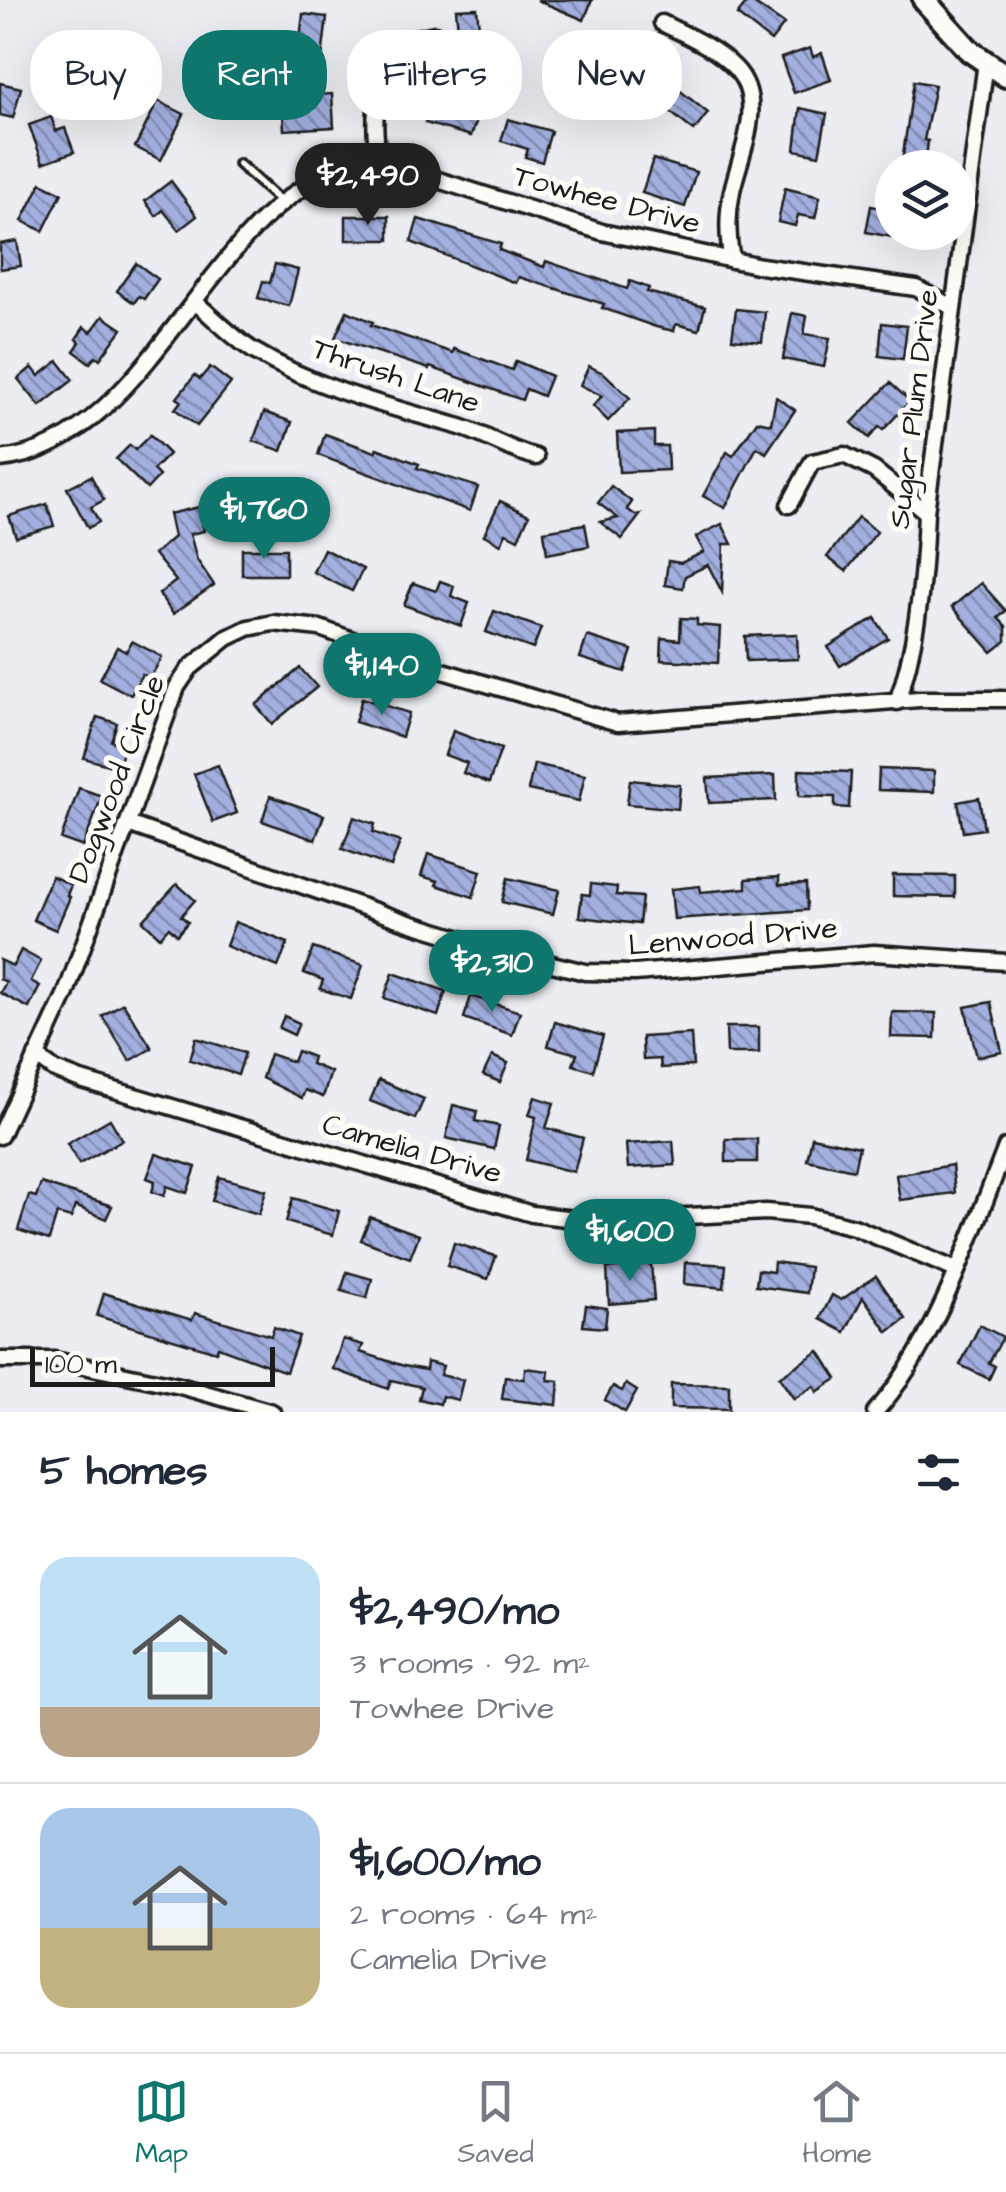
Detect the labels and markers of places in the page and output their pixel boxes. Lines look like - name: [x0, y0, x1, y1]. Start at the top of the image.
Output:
- pin: $2,490: [287, 143, 449, 228]
- pin: $1,760: [183, 477, 345, 562]
- pin: $1,140: [301, 633, 463, 718]
- pin: $2,310: [411, 930, 573, 1015]
- pin: $1,600: [549, 1199, 711, 1284]

